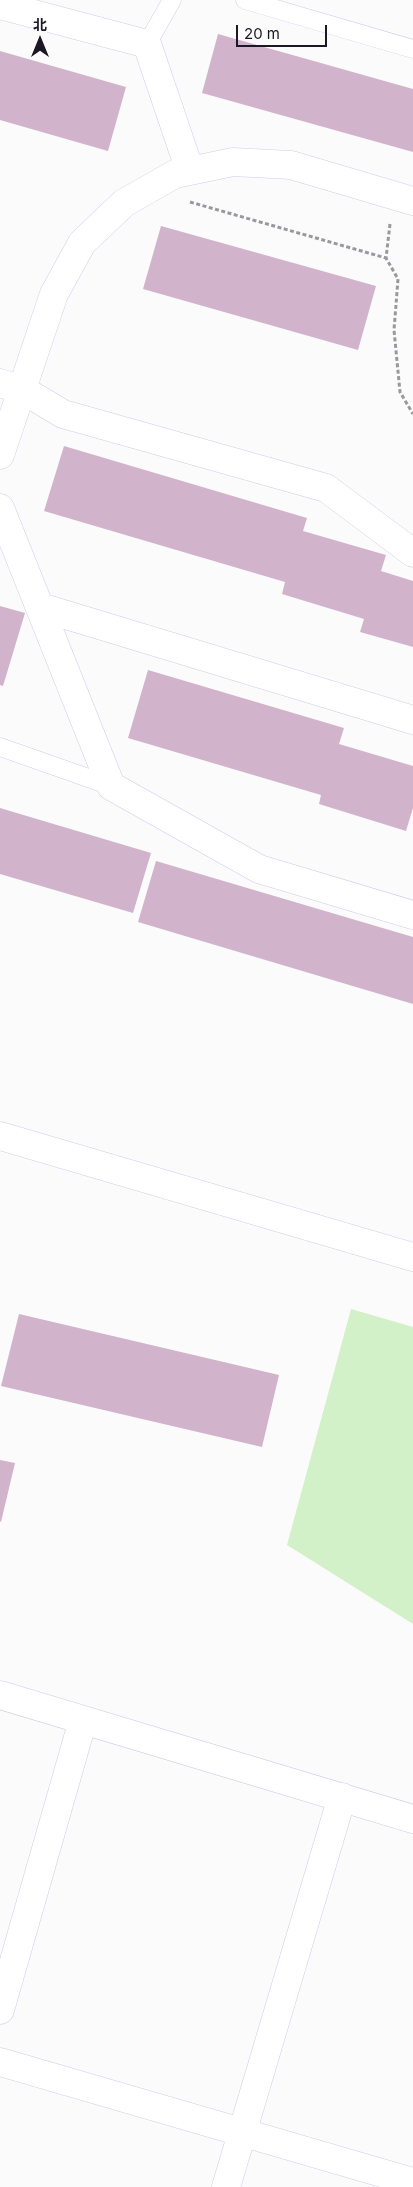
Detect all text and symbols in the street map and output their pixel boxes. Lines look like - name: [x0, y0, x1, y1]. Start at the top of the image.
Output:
- north arrow: [15, 15, 65, 65]
- scale bar: [238, 15, 329, 47]
- text: 北: [33, 16, 47, 33]
- text: 20 m: [244, 24, 280, 43]

